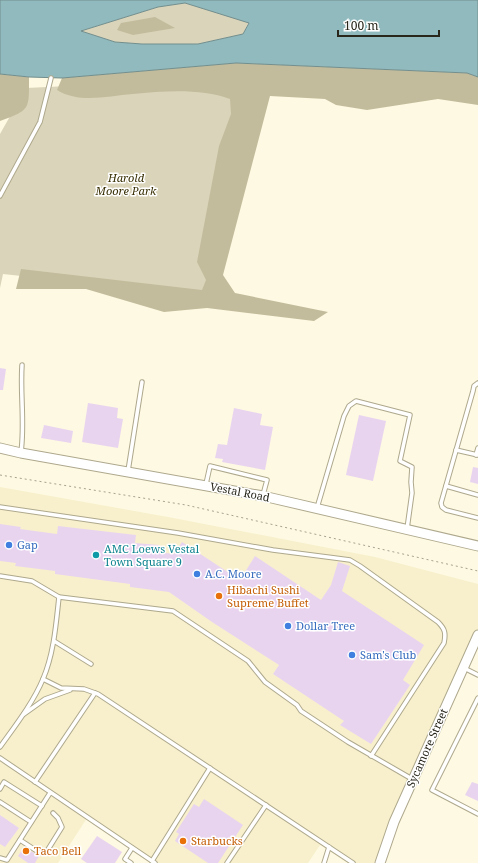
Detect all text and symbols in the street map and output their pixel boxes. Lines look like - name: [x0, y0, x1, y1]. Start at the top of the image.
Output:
- scale bar: [338, 12, 439, 38]
- text: 100 m: [344, 17, 379, 34]
- park label: Harold Moore Park: [95, 170, 157, 198]
- street label: Vestal Road: [209, 478, 271, 505]
- place label: Gap: [17, 537, 38, 552]
- marker: Gap: [4, 540, 14, 550]
- place label: AMC Loews Vestal Town Square 9: [104, 541, 200, 569]
- marker: AMC Loews Vestal Town Square 9: [91, 550, 101, 560]
- place label: A.C. Moore: [205, 566, 262, 581]
- marker: A.C. Moore: [192, 569, 202, 579]
- place label: Hibachi Sushi Supreme Buffet: [227, 582, 309, 610]
- marker: Hibachi Sushi Supreme Buffet: [214, 591, 224, 601]
- place label: Dollar Tree: [296, 618, 355, 633]
- marker: Dollar Tree: [283, 621, 293, 631]
- place label: Sam's Club: [360, 647, 417, 662]
- marker: Sam's Club: [347, 650, 357, 660]
- street label: Sycamore Street: [402, 706, 451, 790]
- place label: Starbucks: [191, 833, 243, 848]
- marker: Starbucks: [178, 836, 188, 846]
- place label: Taco Bell: [34, 843, 82, 858]
- marker: Taco Bell: [21, 846, 31, 856]

